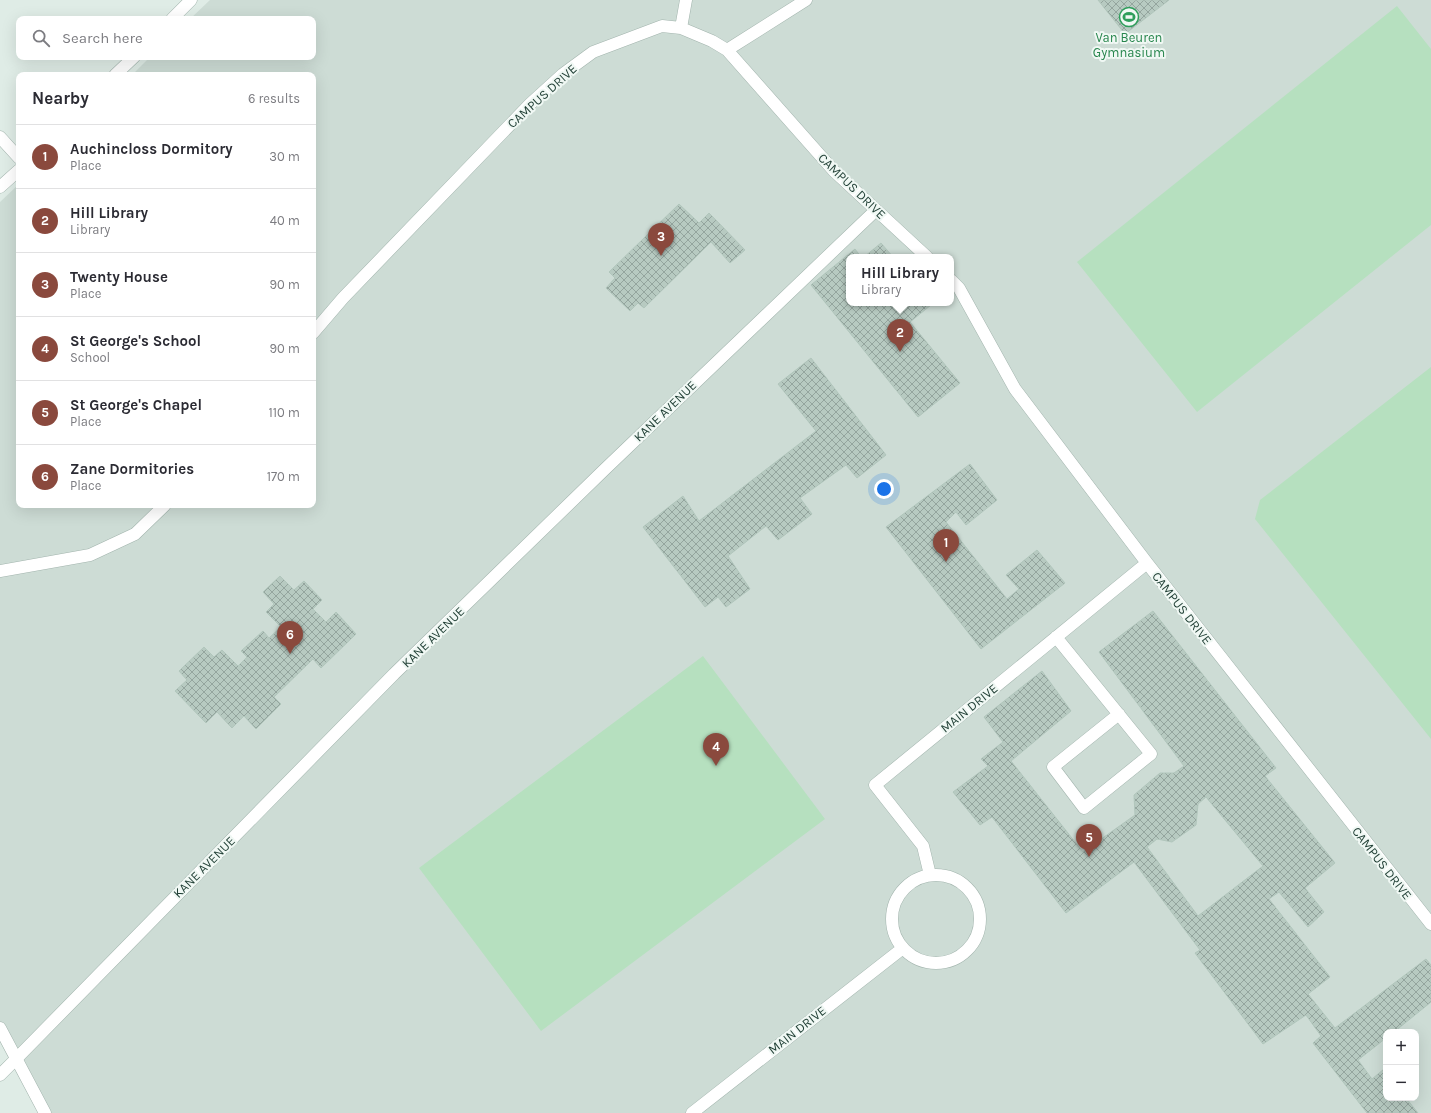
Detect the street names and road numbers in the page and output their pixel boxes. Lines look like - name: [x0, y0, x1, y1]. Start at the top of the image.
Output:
- street label: CAMPUS DRIVE: [504, 61, 580, 131]
- street label: CAMPUS DRIVE: [815, 150, 889, 222]
- street label: KANE AVENUE: [631, 377, 699, 445]
- street label: CAMPUS DRIVE: [1149, 569, 1215, 647]
- street label: KANE AVENUE: [399, 603, 467, 671]
- street label: MAIN DRIVE: [938, 680, 1000, 736]
- street label: CAMPUS DRIVE: [1349, 824, 1415, 902]
- street label: KANE AVENUE: [170, 833, 238, 901]
- street label: MAIN DRIVE: [765, 1003, 829, 1057]

